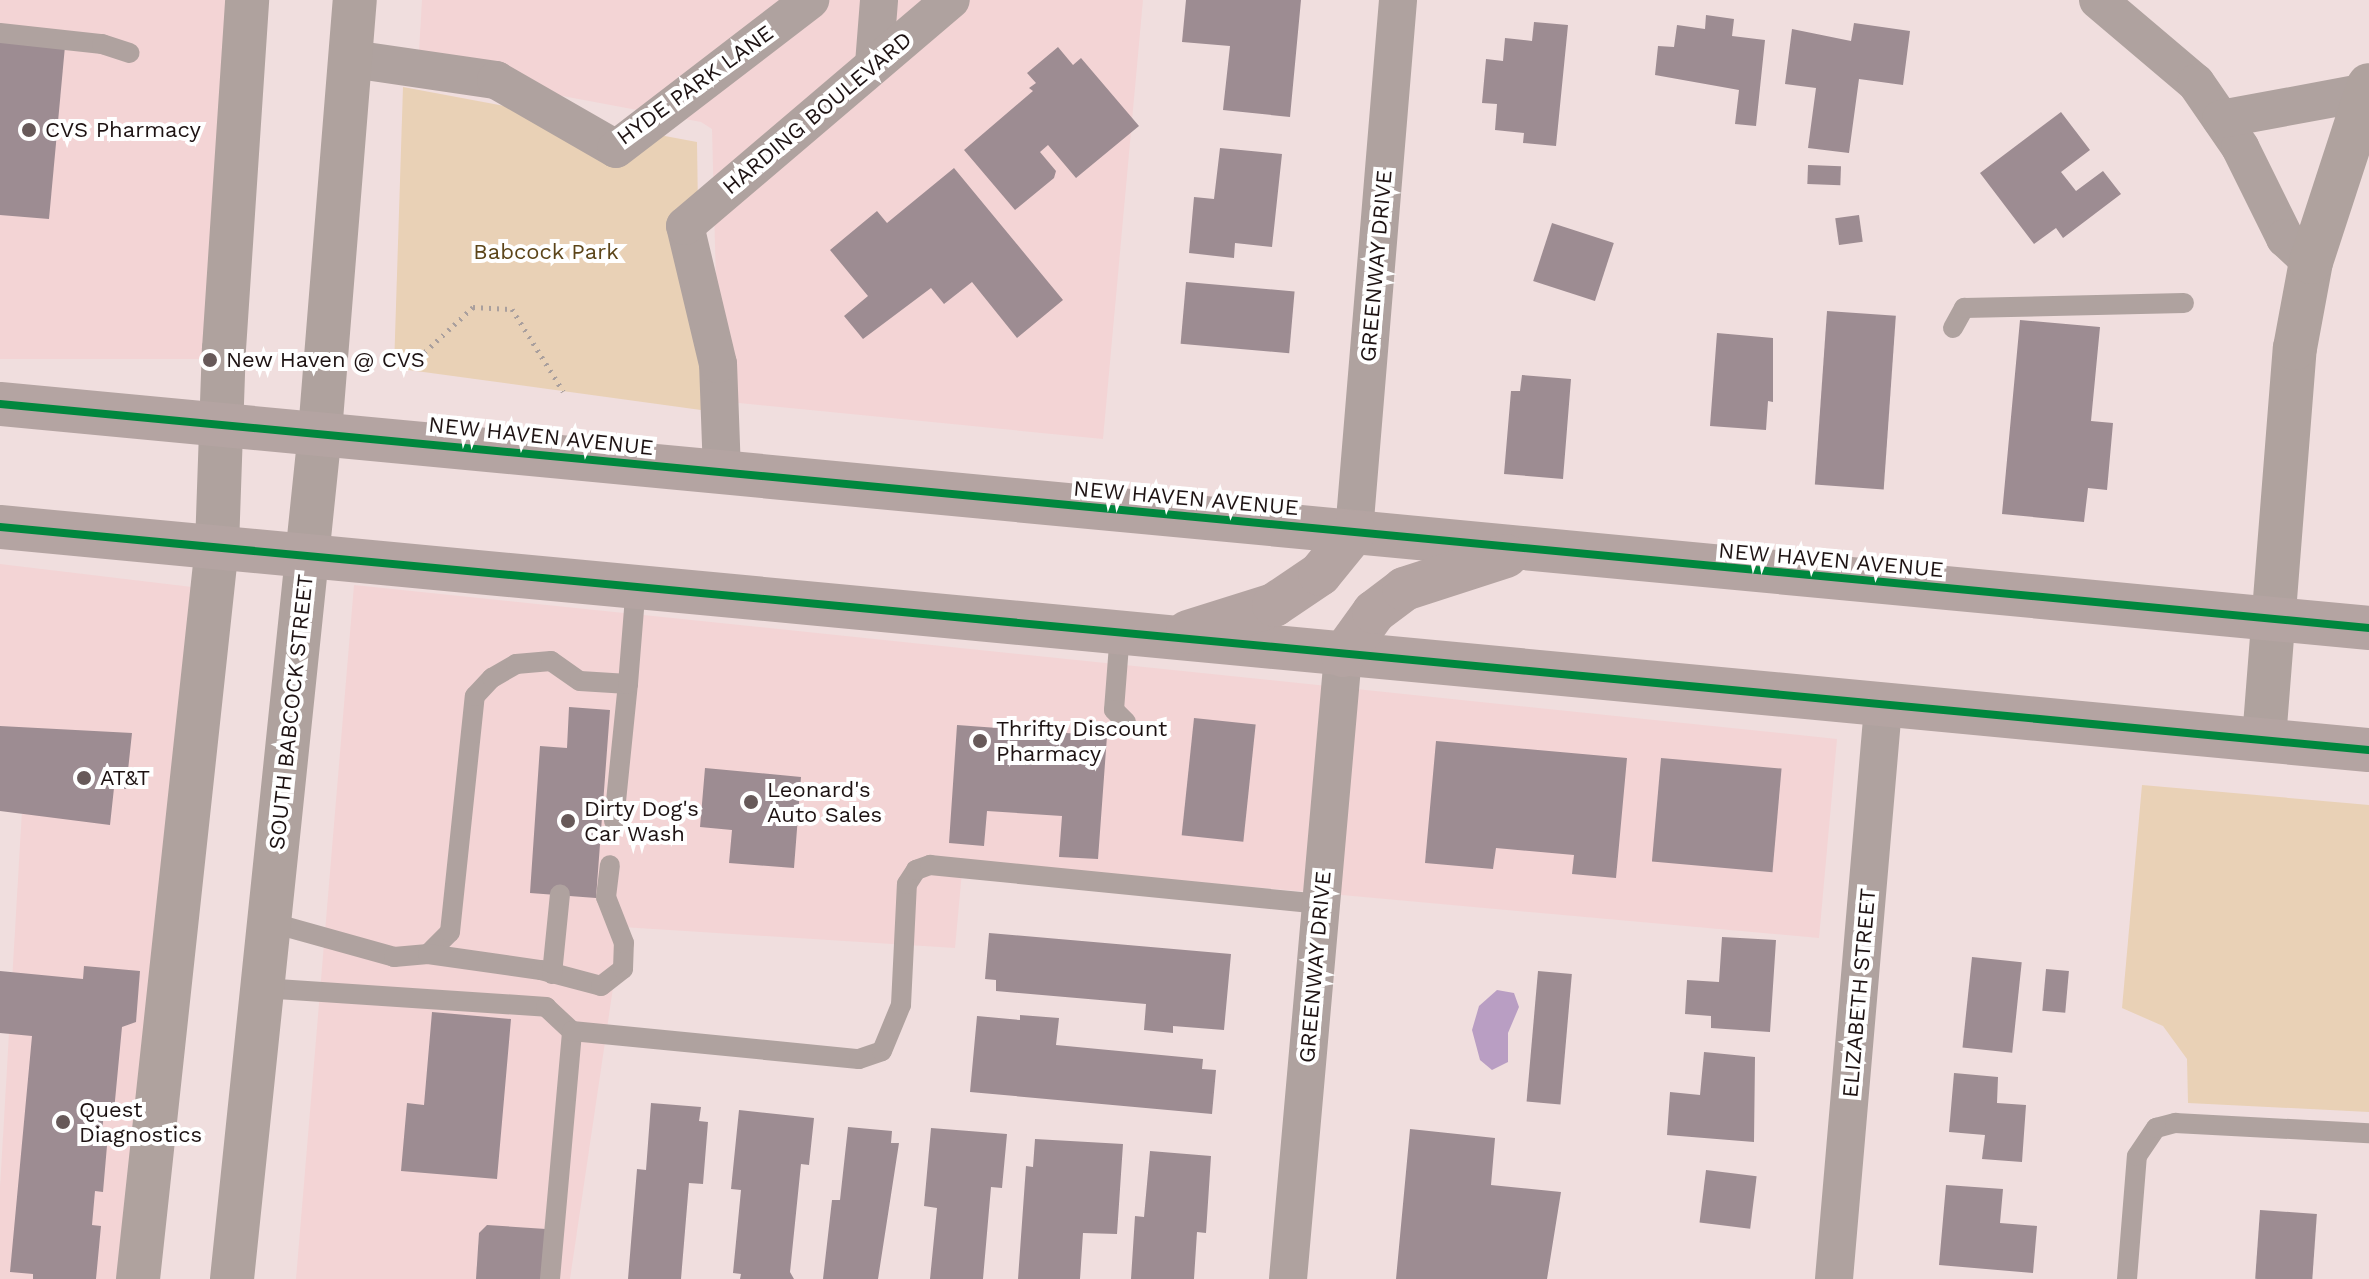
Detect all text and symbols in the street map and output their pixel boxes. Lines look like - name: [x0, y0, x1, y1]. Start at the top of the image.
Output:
- street label: HYDE PARK LANE: [612, 19, 778, 151]
- street label: HARDING BOULEVARD: [717, 26, 917, 200]
- place label: CVS Pharmacy: [45, 117, 201, 143]
- marker: CVS Pharmacy: [20, 121, 38, 139]
- street label: GREENWAY DRIVE: [1354, 168, 1398, 364]
- park label: Babcock Park: [473, 239, 619, 265]
- place label: New Haven @ CVS: [226, 347, 425, 373]
- marker: New Haven @ CVS: [201, 351, 219, 369]
- street label: NEW HAVEN AVENUE: [427, 411, 655, 461]
- street label: NEW HAVEN AVENUE: [1072, 475, 1300, 521]
- street label: NEW HAVEN AVENUE: [1717, 537, 1945, 583]
- street label: SOUTH BABCOCK STREET: [263, 573, 319, 851]
- place label: Thrifty Discount Pharmacy: [996, 715, 1168, 766]
- marker: Thrifty Discount Pharmacy: [971, 732, 989, 750]
- place label: AT&T: [100, 765, 150, 791]
- marker: AT&T: [75, 769, 93, 787]
- place label: Leonard's Auto Sales: [767, 776, 882, 828]
- marker: Leonard's Auto Sales: [742, 793, 760, 811]
- place label: Dirty Dog's Car Wash: [584, 795, 699, 846]
- marker: Dirty Dog's Car Wash: [559, 812, 577, 830]
- street label: GREENWAY DRIVE: [1293, 869, 1337, 1065]
- street label: ELIZABETH STREET: [1837, 887, 1881, 1099]
- place label: Quest Diagnostics: [79, 1096, 202, 1148]
- marker: Quest Diagnostics: [54, 1113, 72, 1131]

